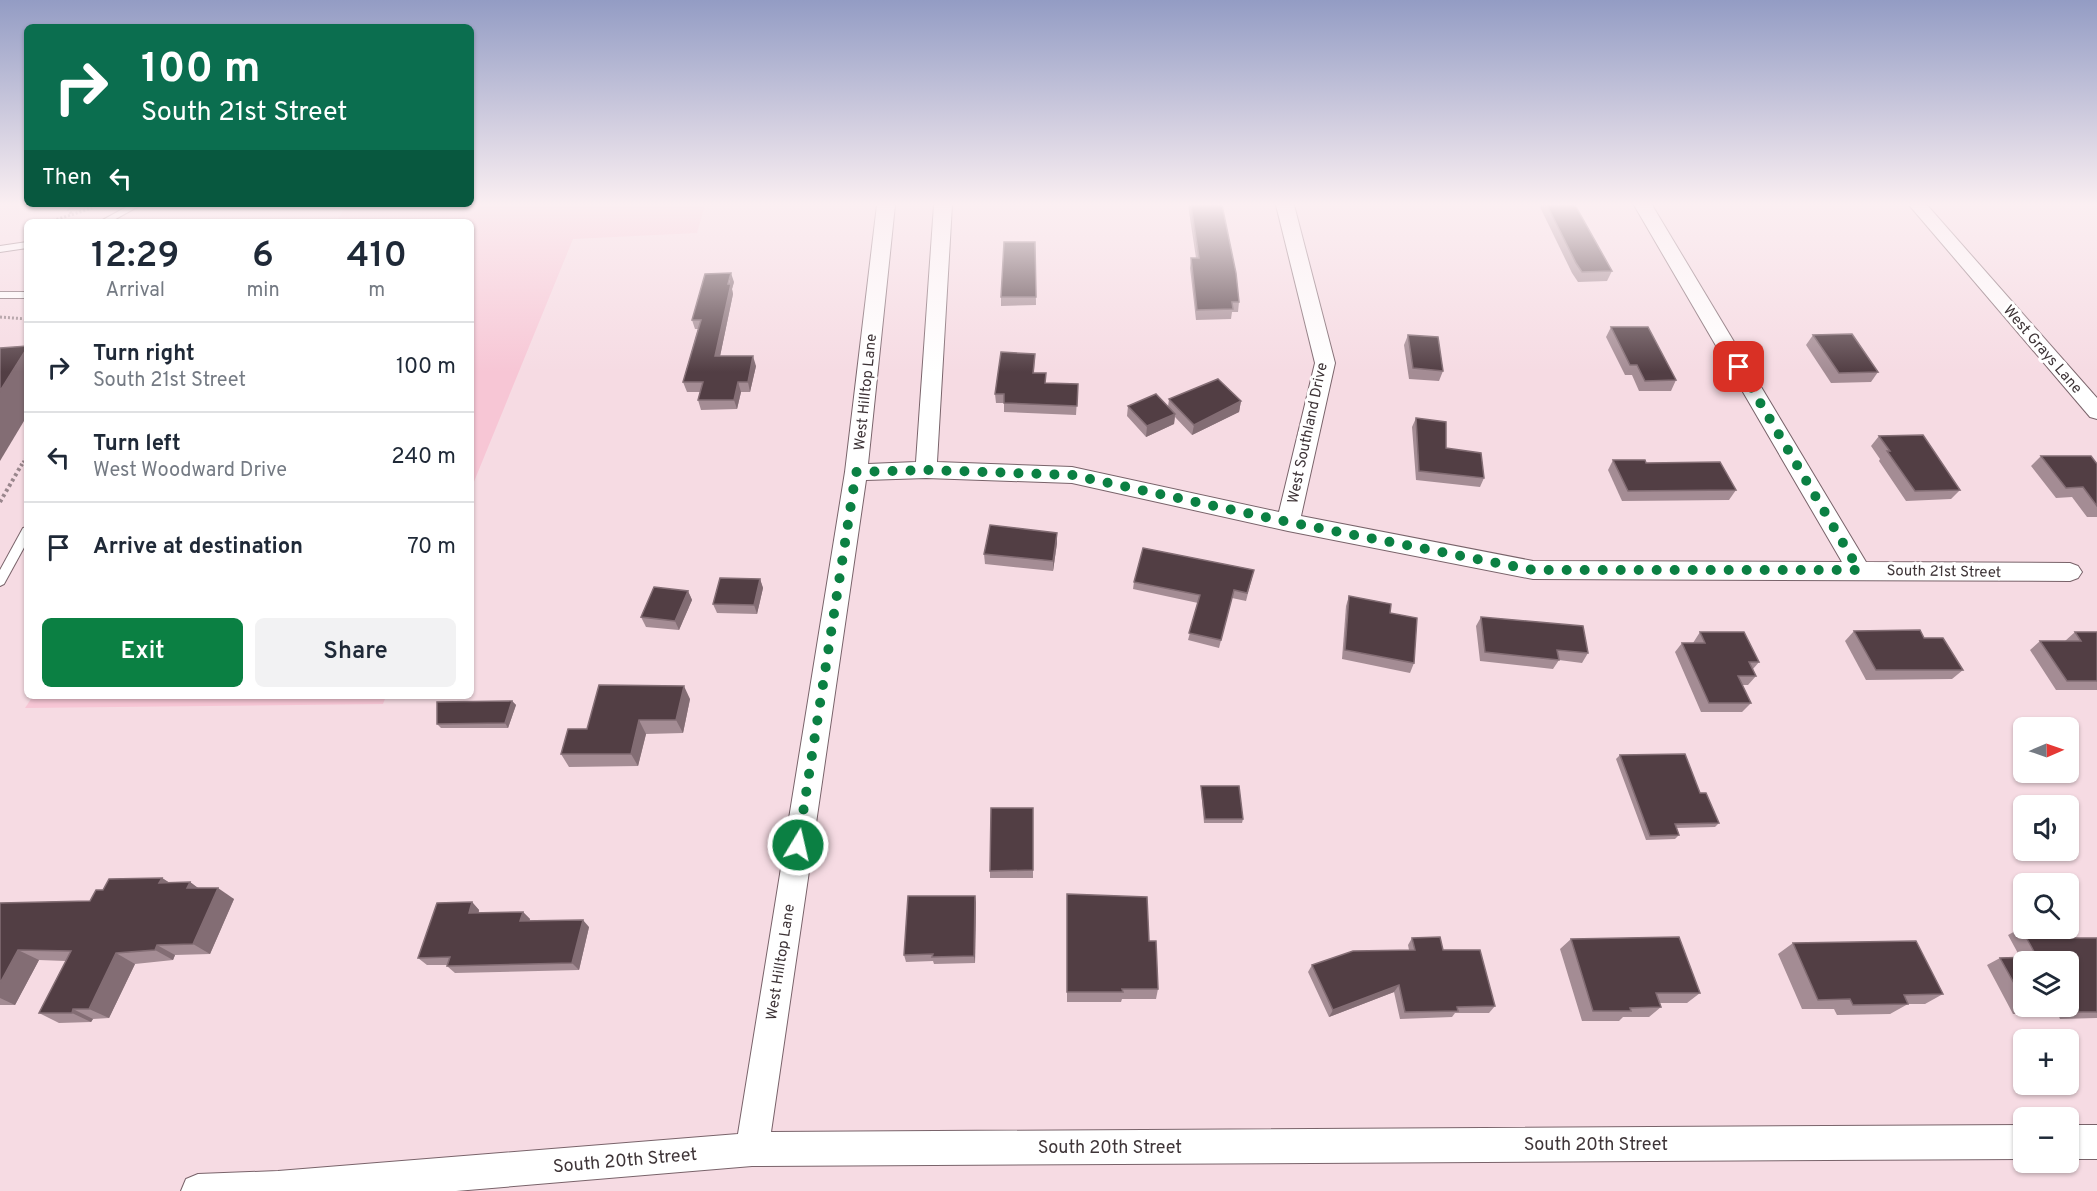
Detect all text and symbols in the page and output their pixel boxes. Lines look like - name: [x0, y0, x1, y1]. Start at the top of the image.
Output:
- text: 100 m: [141, 44, 260, 97]
- icon: right: [42, 48, 120, 126]
- text: South 21st Street: [141, 96, 348, 130]
- icon: left: [104, 162, 137, 195]
- text: Then: [42, 165, 92, 192]
- text: 12:29: [91, 234, 179, 280]
- text: 6: [252, 234, 274, 280]
- text: 410: [347, 234, 407, 280]
- text: Arrival: [105, 278, 165, 304]
- text: min: [246, 278, 280, 304]
- text: m: [368, 278, 385, 304]
- street label: West Grays Lane: [1998, 302, 2086, 398]
- street label: West Hilltop Lane: [851, 333, 882, 452]
- text: Turn right: [93, 341, 195, 368]
- pin: [1713, 341, 1764, 392]
- icon: arrive: [1722, 350, 1755, 383]
- icon: right: [42, 351, 75, 384]
- text: 100 m: [396, 354, 456, 381]
- street label: West Southland Drive: [1284, 361, 1333, 506]
- text: South 21st Street: [93, 368, 246, 394]
- text: Turn left: [93, 431, 181, 458]
- icon: left: [42, 441, 75, 474]
- text: 240 m: [391, 444, 456, 471]
- text: West Woodward Drive: [93, 458, 287, 484]
- icon: arrive: [42, 531, 75, 564]
- text: Arrive at destination: [93, 534, 303, 561]
- text: 70 m: [407, 534, 456, 561]
- street label: South 21st Street: [1886, 562, 2001, 583]
- button: Exit: [42, 618, 243, 687]
- button: Share: [255, 618, 456, 687]
- north arrow: [2013, 717, 2079, 783]
- map controls: [2013, 717, 2079, 1173]
- button: sound: [2013, 795, 2079, 861]
- position arrow: [766, 813, 830, 877]
- button: search: [2013, 873, 2079, 939]
- street label: West Hilltop Lane: [763, 903, 800, 1022]
- button: layers: [2013, 951, 2079, 1017]
- button: +: [2013, 1029, 2079, 1095]
- button: −: [2013, 1107, 2079, 1173]
- street label: South 20th Street: [1524, 1134, 1668, 1157]
- street label: South 20th Street: [1038, 1137, 1182, 1160]
- street label: South 20th Street: [552, 1144, 698, 1179]

